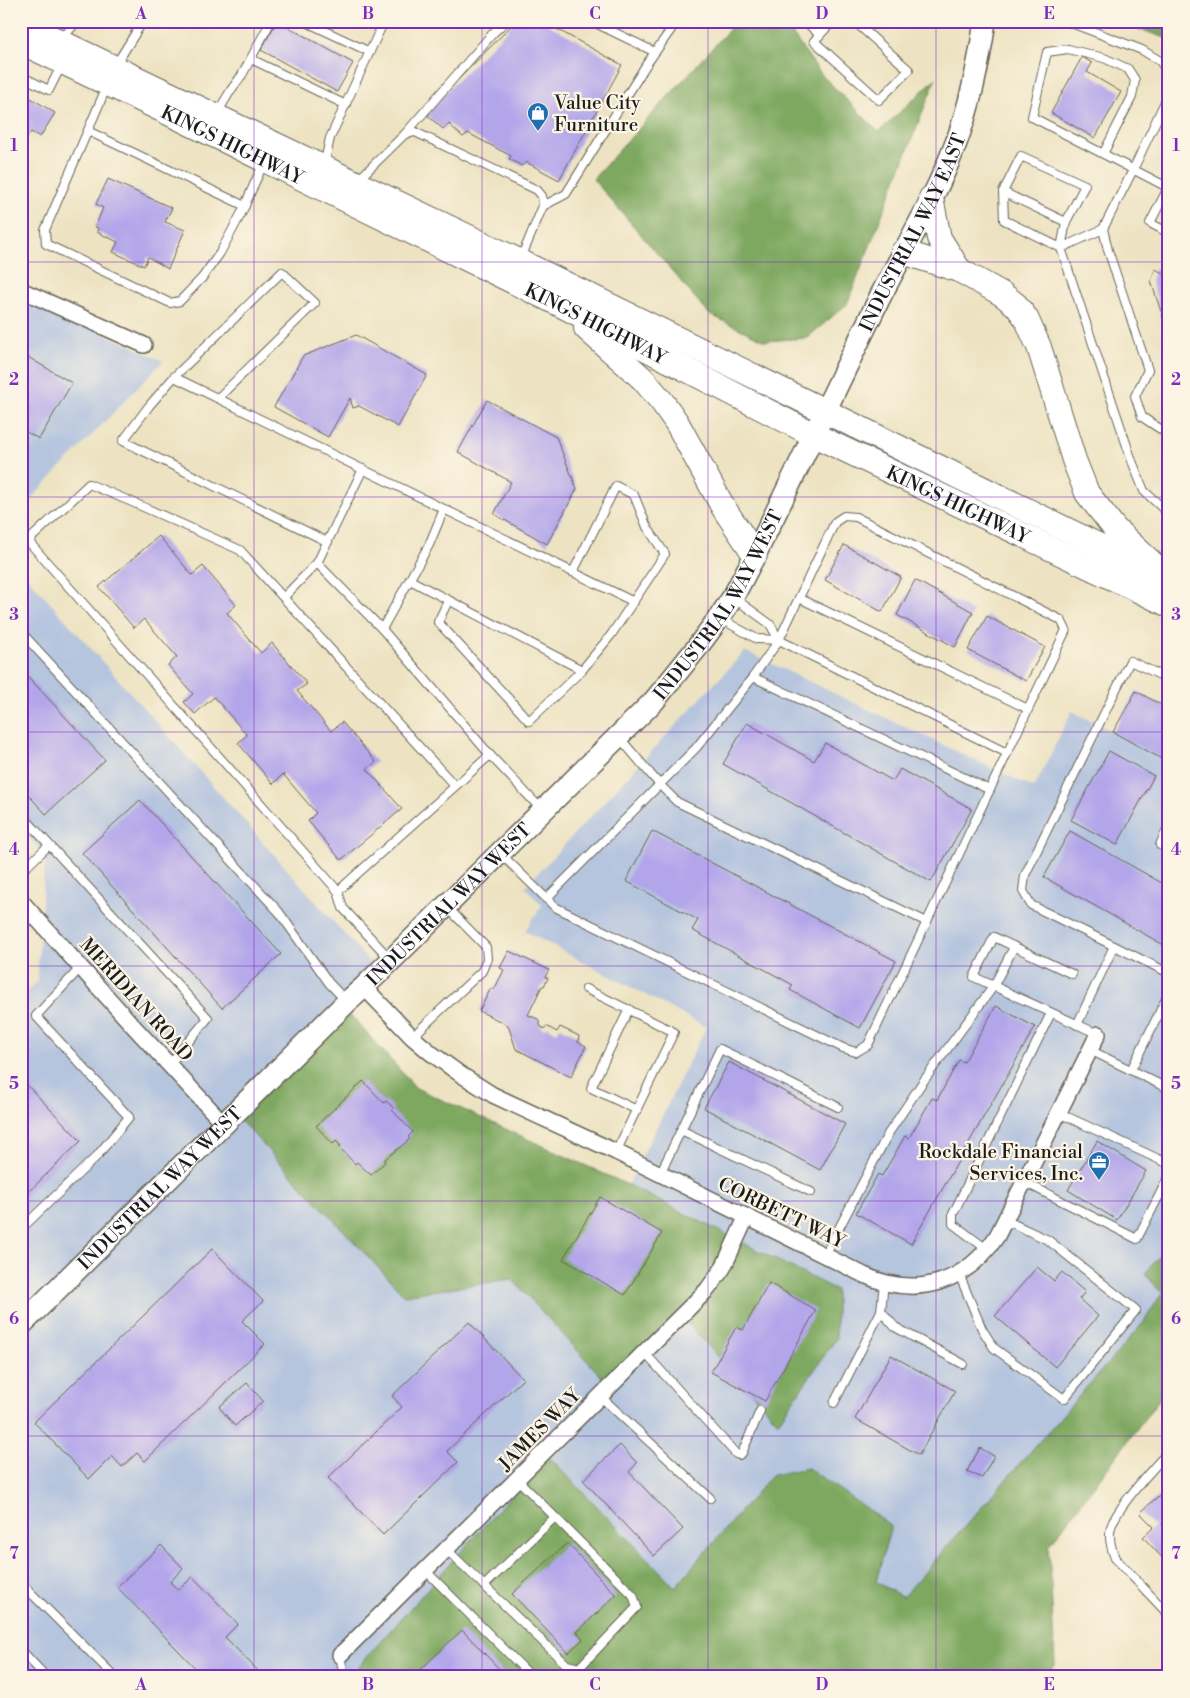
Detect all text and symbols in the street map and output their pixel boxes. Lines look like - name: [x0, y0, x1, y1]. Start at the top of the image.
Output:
- text: A: [134, 4, 147, 24]
- text: B: [362, 4, 374, 24]
- text: C: [589, 4, 601, 24]
- text: D: [816, 4, 829, 24]
- text: E: [1043, 4, 1055, 24]
- place label: Value City Furniture: [553, 91, 641, 137]
- street label: KINGS HIGHWAY: [157, 100, 309, 191]
- shop icon: Value City Furniture: [526, 101, 550, 132]
- street label: INDUSTRIAL WAY EAST: [854, 130, 972, 336]
- text: 1: [10, 136, 18, 156]
- text: 1: [1172, 136, 1180, 156]
- street label: KINGS HIGHWAY: [521, 278, 672, 371]
- text: 2: [9, 370, 19, 390]
- text: 2: [1171, 370, 1181, 390]
- street label: KINGS HIGHWAY: [882, 460, 1035, 550]
- street label: INDUSTRIAL WAY WEST: [649, 506, 788, 705]
- text: 3: [9, 605, 19, 625]
- text: 3: [1171, 605, 1181, 625]
- street label: INDUSTRIAL WAY WEST: [361, 818, 537, 991]
- text: 4: [9, 840, 20, 860]
- text: 4: [1171, 840, 1182, 860]
- street label: MERIDIAN ROAD: [74, 933, 198, 1066]
- text: 5: [9, 1074, 19, 1094]
- text: 5: [1171, 1074, 1181, 1094]
- street label: INDUSTRIAL WAY WEST: [73, 1102, 248, 1275]
- place label: Rockdale Financial Services, Inc.: [918, 1140, 1083, 1186]
- office icon: Rockdale Financial Services, Inc.: [1087, 1150, 1111, 1181]
- street label: CORBETT WAY: [714, 1172, 850, 1255]
- text: 6: [9, 1309, 19, 1329]
- text: 6: [1171, 1309, 1181, 1329]
- street label: JAMES WAY: [493, 1382, 587, 1477]
- text: 7: [9, 1544, 19, 1564]
- text: 7: [1171, 1544, 1181, 1564]
- text: A: [134, 1675, 147, 1695]
- text: B: [362, 1675, 374, 1695]
- text: C: [589, 1675, 601, 1695]
- text: D: [816, 1675, 829, 1695]
- text: E: [1043, 1675, 1055, 1695]

